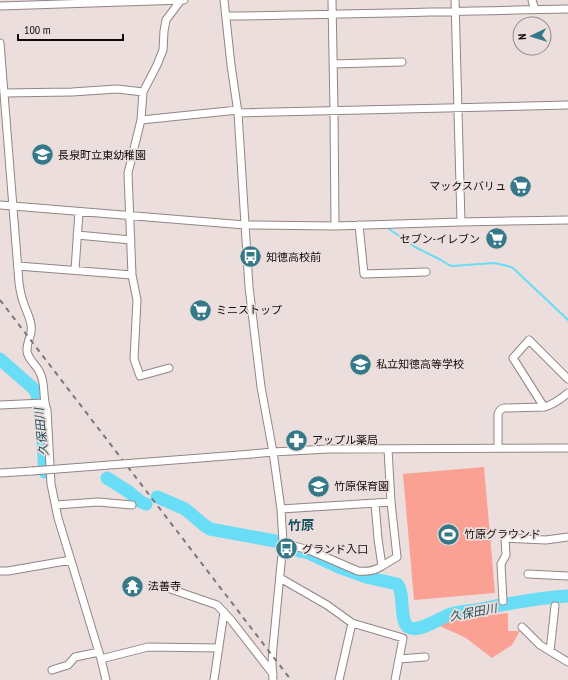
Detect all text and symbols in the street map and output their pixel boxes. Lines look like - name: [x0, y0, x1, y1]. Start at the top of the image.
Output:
- scale bar: [18, 16, 123, 42]
- north arrow: [512, 16, 552, 56]
- text: 100 m: [24, 22, 51, 37]
- text: N: [515, 33, 529, 40]
- school or university icon: 長泉町立東幼稚園: [30, 142, 56, 168]
- place label: 長泉町立東幼稚園: [58, 148, 146, 162]
- supermarket icon: マックスバリュ: [508, 173, 534, 199]
- place label: マックスバリュ: [429, 179, 506, 193]
- supermarket icon: セブン-イレブン: [483, 226, 509, 252]
- place label: セブン-イレブン: [400, 232, 480, 246]
- bus stop icon: 知徳高校前: [237, 244, 263, 270]
- place label: 知徳高校前: [266, 250, 321, 264]
- supermarket icon: ミニストップ: [187, 297, 213, 323]
- place label: ミニストップ: [216, 303, 282, 317]
- school or university icon: 私立知徳高等学校: [348, 351, 374, 377]
- place label: 私立知徳高等学校: [376, 357, 464, 371]
- water label: 久保田川: [31, 405, 51, 457]
- pharmacy icon: アップル薬局: [284, 427, 310, 453]
- place label: アップル薬局: [312, 433, 378, 447]
- school or university icon: 竹原保育園: [306, 473, 332, 499]
- place label: 竹原保育園: [334, 479, 389, 493]
- district label: 竹原: [288, 517, 314, 534]
- sports icon: 竹原グラウンド: [436, 521, 462, 547]
- place label: 竹原グラウンド: [464, 527, 541, 541]
- bus stop icon: グランド入口: [273, 536, 299, 562]
- place label: グランド入口: [302, 542, 368, 556]
- temple icon: 法善寺: [119, 573, 145, 599]
- place label: 法善寺: [148, 579, 181, 593]
- water label: 久保田川: [448, 600, 500, 624]

